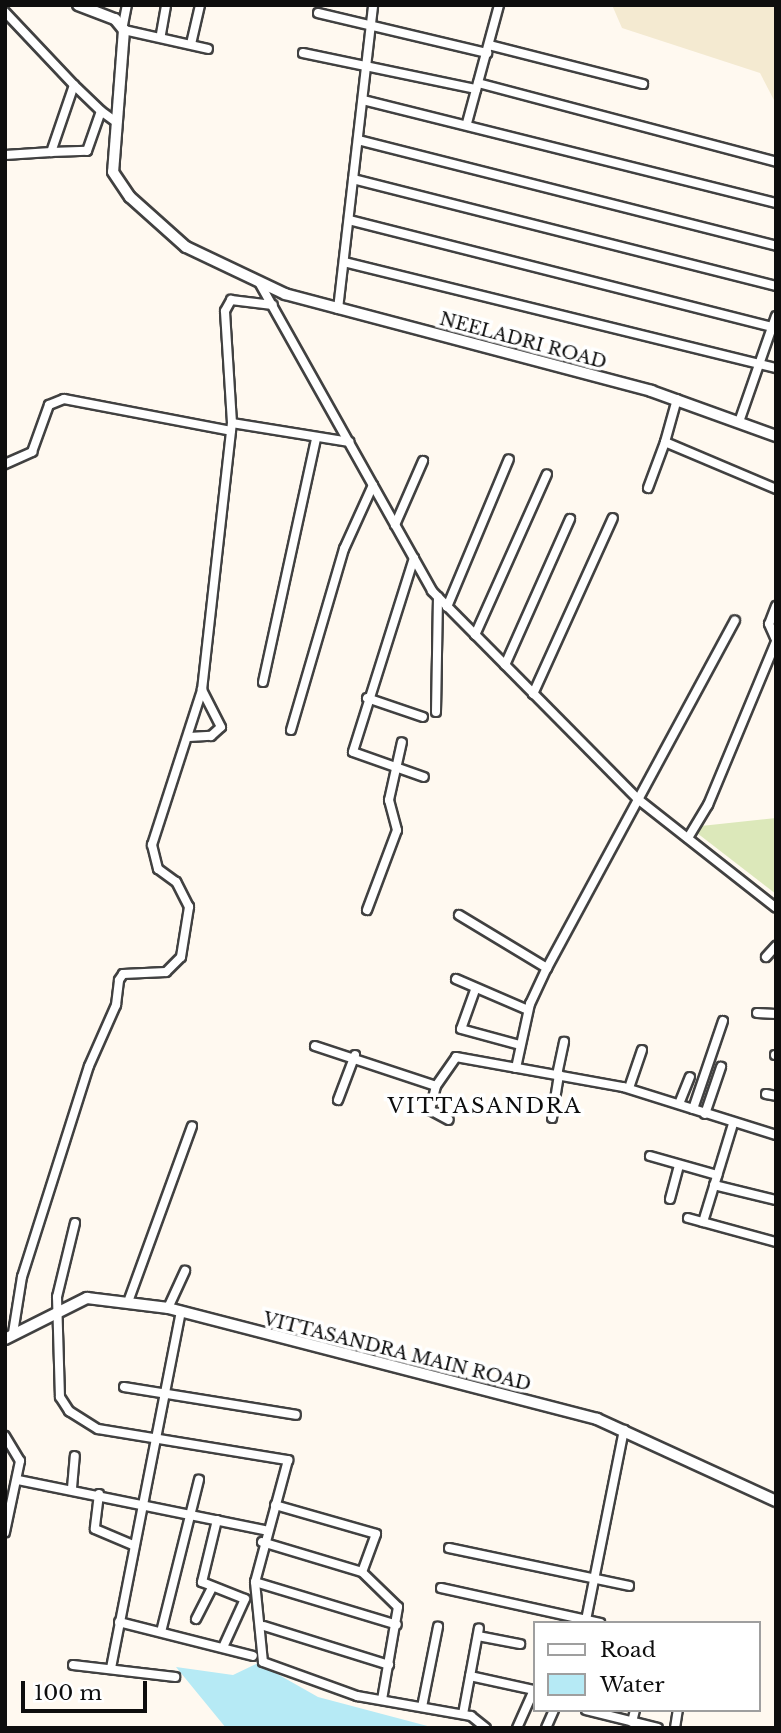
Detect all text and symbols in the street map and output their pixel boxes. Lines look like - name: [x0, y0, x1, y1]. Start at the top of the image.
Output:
- street label: NEELADRI ROAD: [437, 308, 609, 374]
- district label: VITTASANDRA: [389, 1093, 581, 1119]
- street label: VITTASANDRA MAIN ROAD: [260, 1308, 534, 1396]
- legend: [532, 1621, 760, 1712]
- text: Road: [600, 1637, 656, 1663]
- scale bar: [24, 1666, 150, 1710]
- text: Water: [600, 1672, 664, 1698]
- text: 100 m: [34, 1680, 102, 1706]

